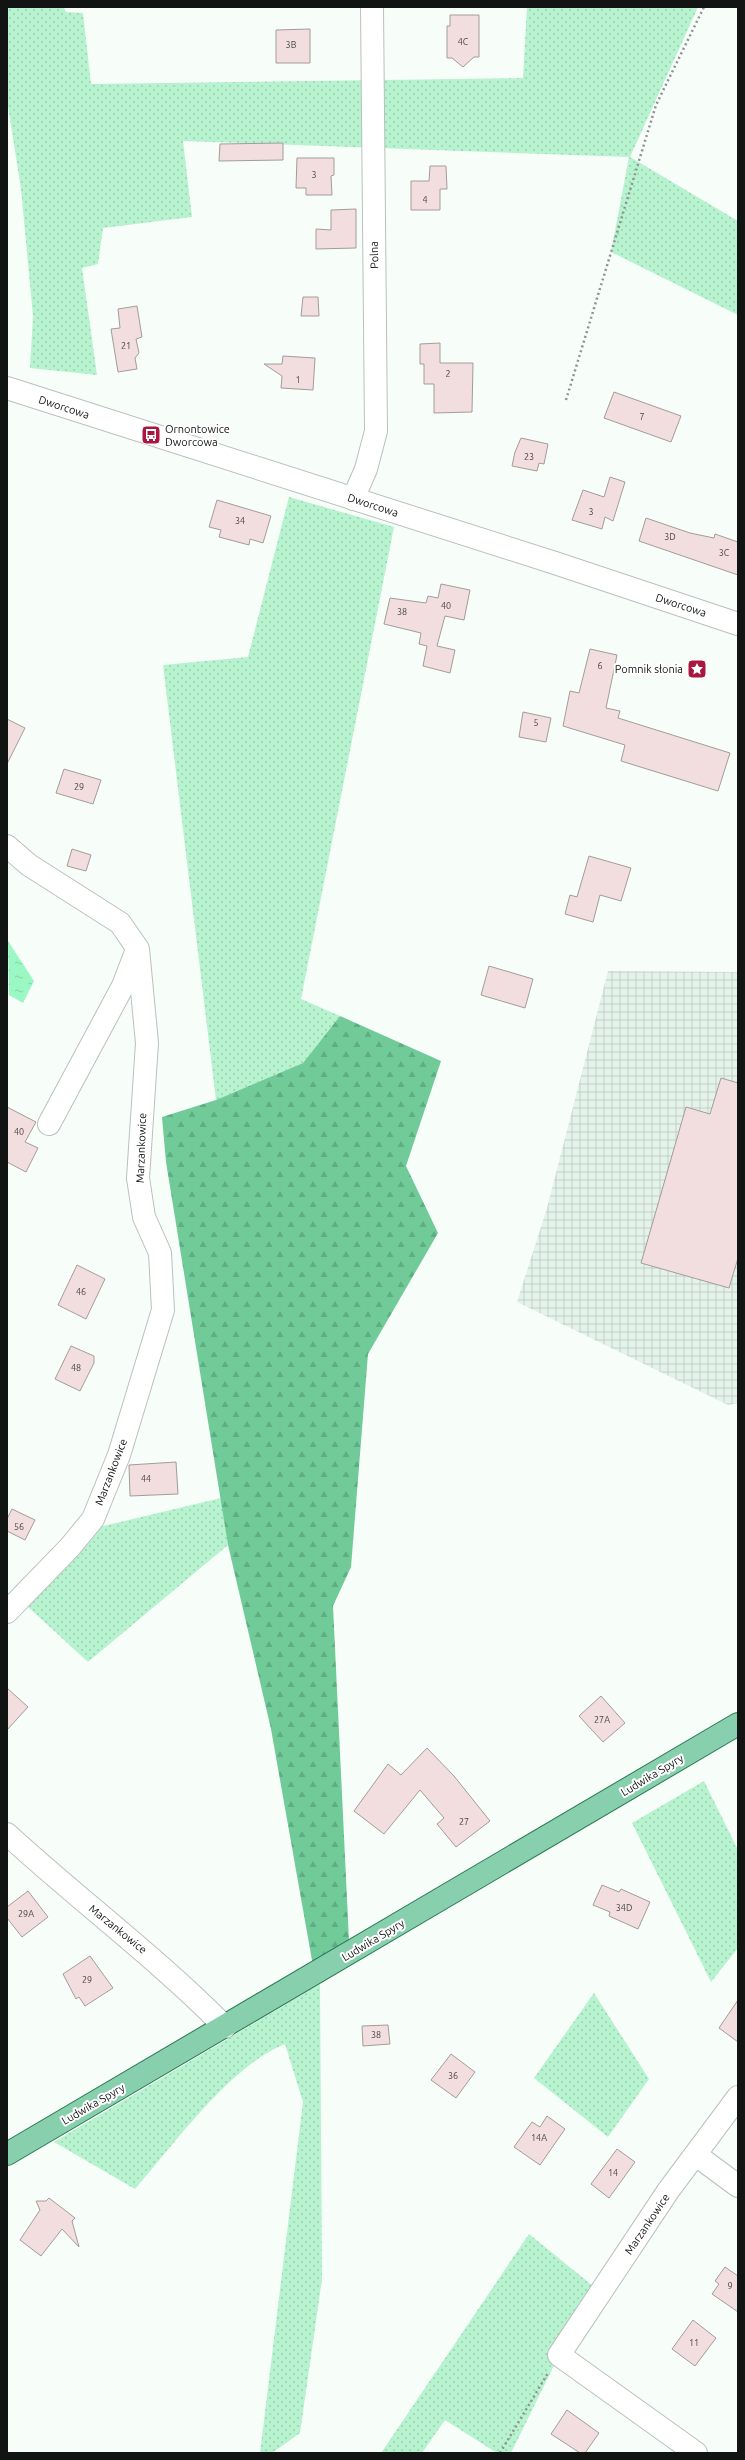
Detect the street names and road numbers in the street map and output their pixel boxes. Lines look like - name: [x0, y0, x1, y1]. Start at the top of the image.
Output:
- street label: Polna: [368, 241, 380, 269]
- street label: Dworcowa: [37, 393, 91, 421]
- street label: Dworcowa: [346, 491, 400, 519]
- street label: Dworcowa: [654, 591, 708, 619]
- street label: Marzankowice: [134, 1113, 148, 1183]
- street label: Marzankowice: [93, 1437, 129, 1507]
- street label: Ludwika Spyry: [619, 1751, 686, 1798]
- street label: Marzankowice: [87, 1902, 149, 1956]
- street label: Ludwika Spyry: [340, 1916, 407, 1963]
- street label: Ludwika Spyry: [59, 2081, 127, 2127]
- street label: Marzankowice: [622, 2191, 672, 2257]

